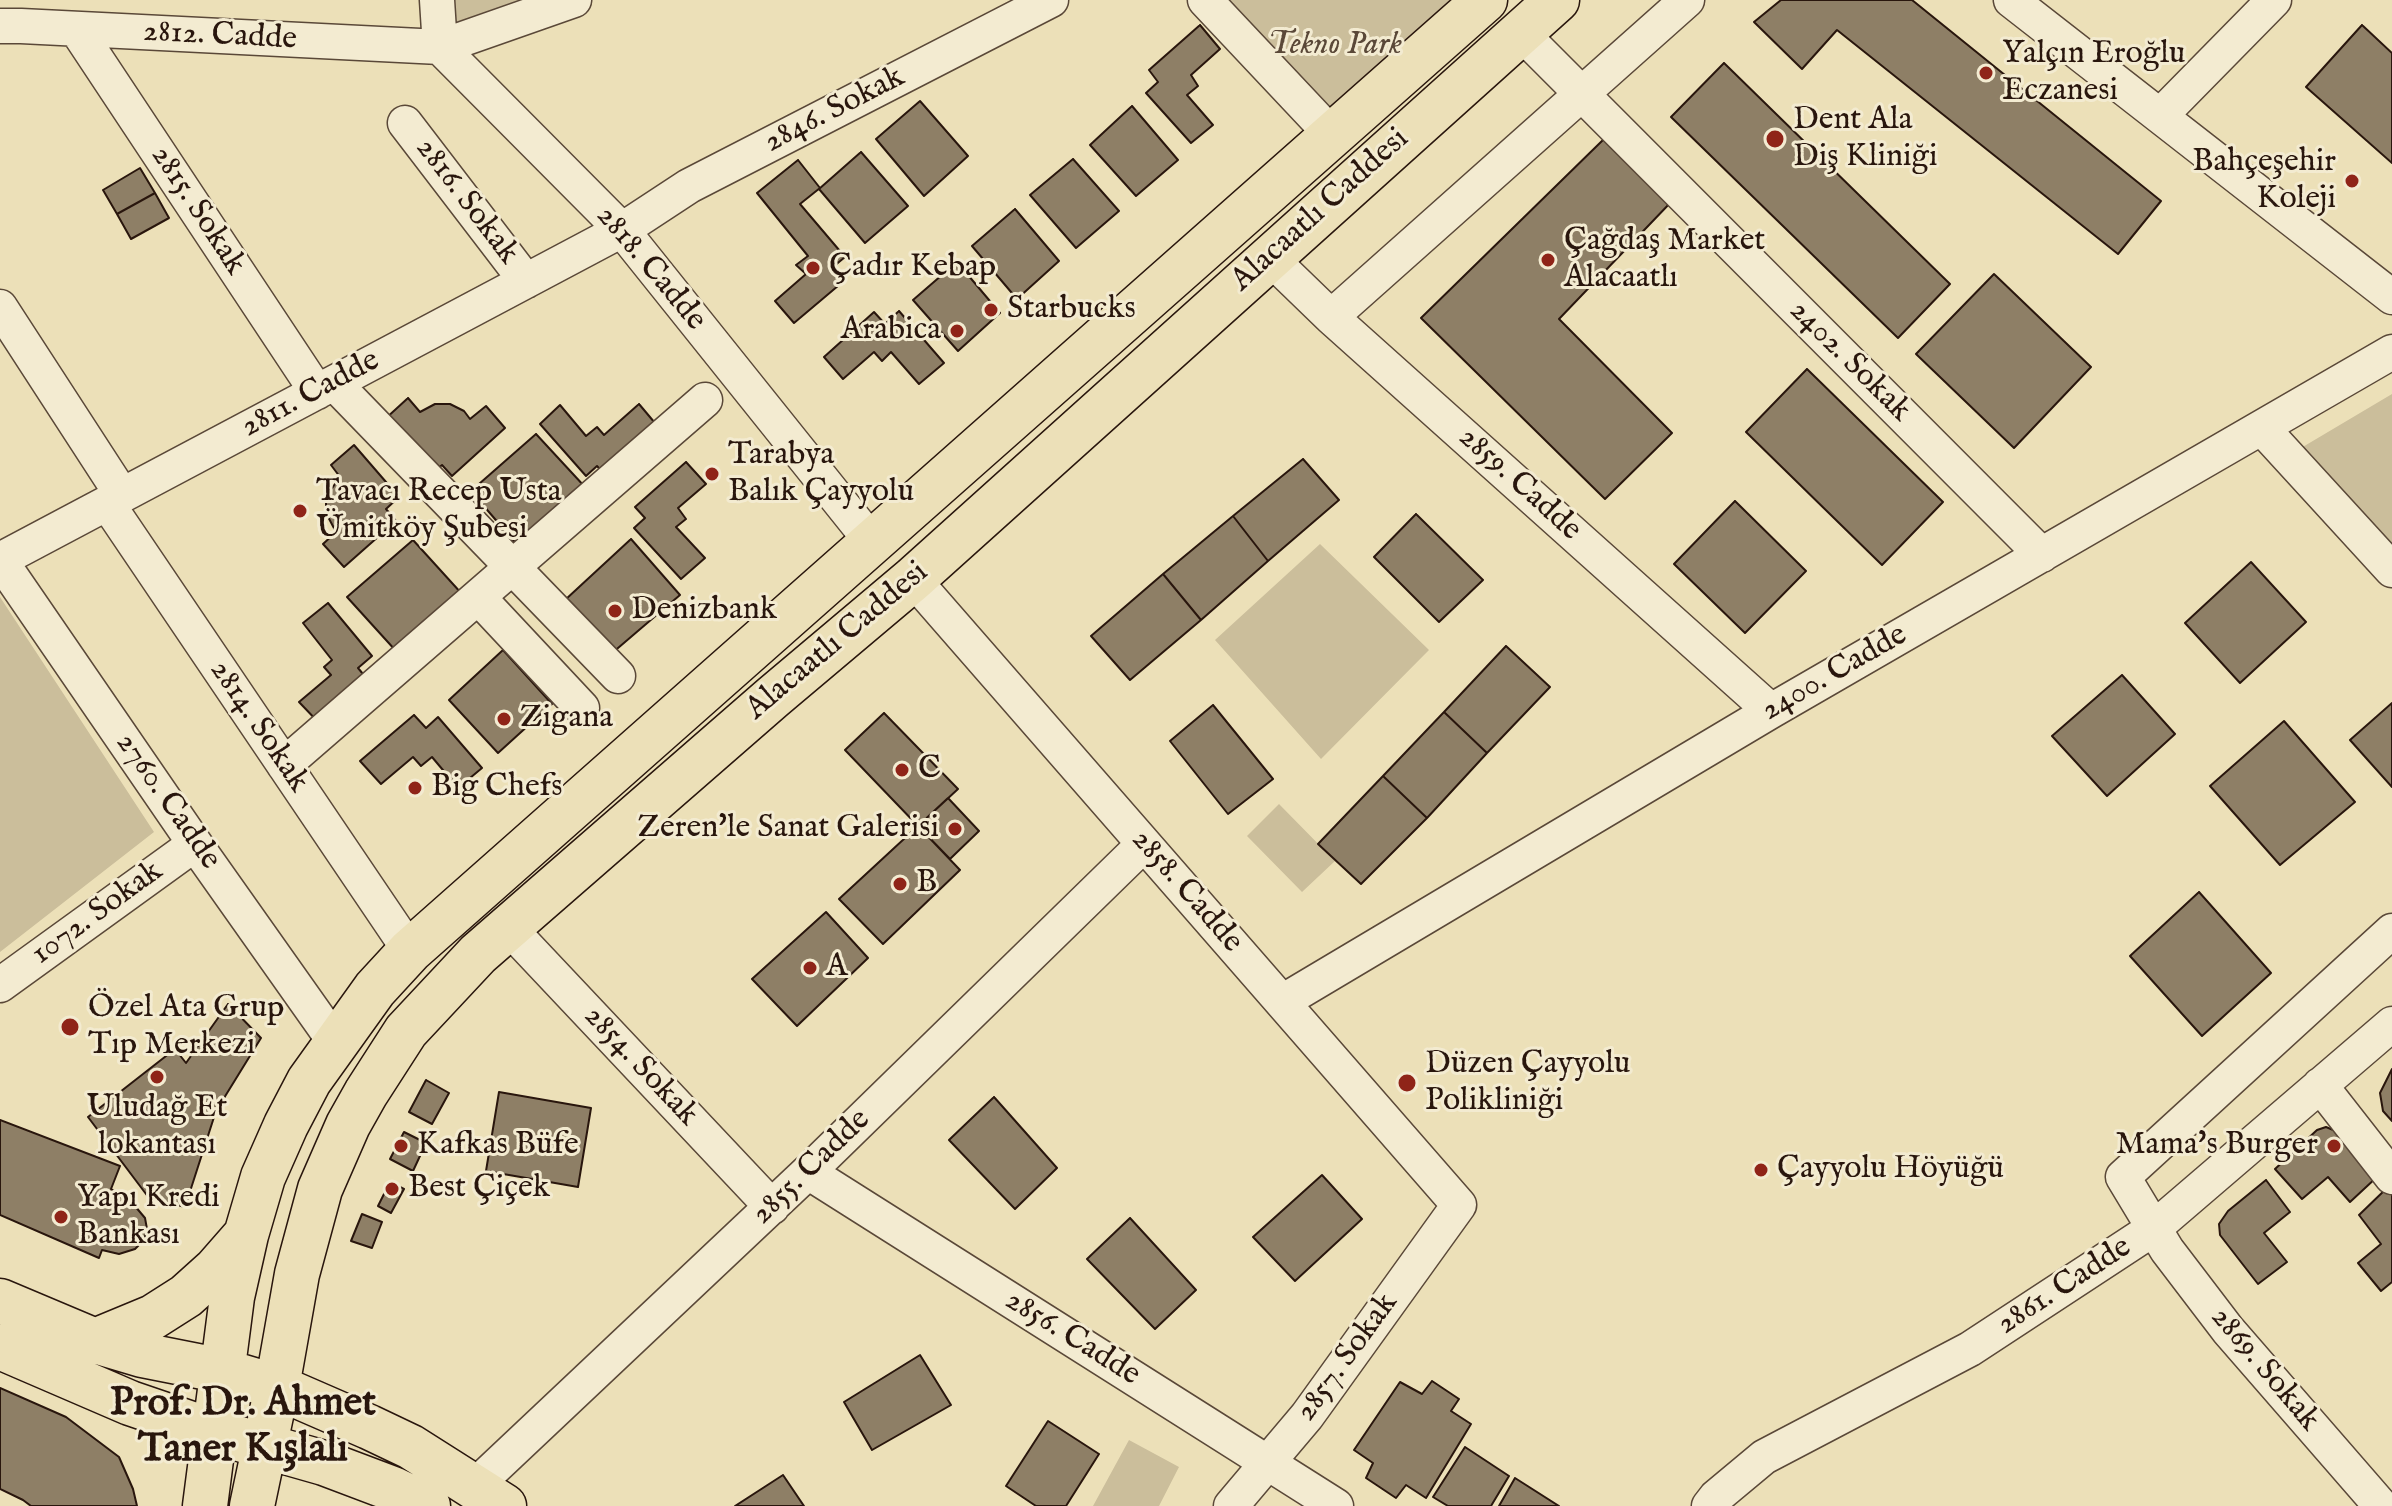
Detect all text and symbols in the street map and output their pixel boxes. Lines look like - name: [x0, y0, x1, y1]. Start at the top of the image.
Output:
- street label: 2812. Cadde: [142, 14, 298, 60]
- park label: Tekno Park: [1268, 27, 1402, 65]
- place label: Yalçın Eroğlu Eczanesi: [2002, 36, 2185, 111]
- street label: 2846. Sokak: [758, 59, 912, 163]
- marker: Yalçın Eroğlu Eczanesi: [1977, 64, 1995, 82]
- place label: Dent Ala Diş Kliniği: [1793, 102, 1937, 177]
- street label: Alacaatlı Caddesi: [1224, 121, 1418, 301]
- marker: Dent Ala Diş Kliniği: [1764, 128, 1786, 150]
- street label: 2816. Sokak: [406, 131, 526, 273]
- street label: 2815. Sokak: [141, 139, 253, 283]
- place label: Bahçeşehir Koleji: [2192, 144, 2336, 219]
- marker: Bahçeşehir Koleji: [2343, 172, 2361, 190]
- street label: 2818. Cadde: [587, 199, 713, 339]
- place label: Çağdaş Market Alacaatlı: [1564, 223, 1765, 298]
- place label: Çadır Kebap: [829, 249, 996, 287]
- marker: Çağdaş Market Alacaatlı: [1539, 251, 1557, 269]
- marker: Çadır Kebap: [804, 259, 822, 277]
- place label: Starbucks: [1007, 291, 1136, 329]
- street label: 2402. Sokak: [1780, 293, 1918, 431]
- marker: Starbucks: [982, 301, 1000, 319]
- place label: Arabica: [841, 312, 941, 350]
- marker: Arabica: [948, 322, 966, 340]
- street label: 2811. Cadde: [235, 343, 387, 447]
- street label: 2859. Cadde: [1449, 420, 1589, 550]
- place label: Tarabya Balık Çayyolu: [728, 437, 914, 512]
- marker: Tarabya Balık Çayyolu: [703, 465, 721, 483]
- place label: Tavacı Recep Usta Ümitköy Şubesi: [316, 474, 562, 549]
- marker: Tavacı Recep Usta Ümitköy Şubesi: [291, 502, 309, 520]
- street label: Alacaatlı Caddesi: [739, 555, 937, 729]
- place label: Denizbank: [631, 592, 777, 630]
- marker: Denizbank: [606, 602, 624, 620]
- street label: 2400. Cadde: [1755, 617, 1915, 731]
- street label: 2814. Sokak: [200, 654, 316, 800]
- place label: Zigana: [520, 700, 613, 738]
- marker: Zigana: [495, 710, 513, 728]
- street label: 2760. Cadde: [106, 726, 228, 878]
- place label: C: [918, 751, 941, 789]
- marker: C: [893, 761, 911, 779]
- place label: Big Chefs: [431, 769, 562, 807]
- marker: Big Chefs: [406, 779, 424, 797]
- place label: Zeren'le Sanat Galerisi: [638, 810, 939, 848]
- marker: Zeren'le Sanat Galerisi: [946, 820, 964, 838]
- street label: 2858. Cadde: [1122, 822, 1250, 962]
- street label: 1072. Sokak: [25, 854, 171, 974]
- place label: B: [916, 865, 937, 903]
- marker: B: [891, 875, 909, 893]
- place label: A: [826, 949, 848, 987]
- marker: A: [801, 959, 819, 977]
- place label: Özel Ata Grup Tıp Merkezi: [88, 990, 284, 1065]
- street label: 2854. Sokak: [575, 999, 705, 1135]
- marker: Özel Ata Grup Tıp Merkezi: [59, 1016, 81, 1038]
- place label: Düzen Çayyolu Polikliniği: [1425, 1046, 1630, 1121]
- marker: Uludağ Et lokantası: [148, 1068, 166, 1086]
- marker: Düzen Çayyolu Polikliniği: [1396, 1072, 1418, 1094]
- place label: Uludağ Et lokantası: [87, 1090, 227, 1165]
- street label: 2855. Cadde: [745, 1102, 879, 1234]
- place label: Kafkas Büfe: [417, 1127, 579, 1165]
- place label: Mama's Burger: [2115, 1127, 2318, 1165]
- marker: Kafkas Büfe: [392, 1137, 410, 1155]
- marker: Mama's Burger: [2325, 1137, 2343, 1155]
- place label: Çayyolu Höyüğü: [1777, 1151, 2004, 1189]
- marker: Çayyolu Höyüğü: [1752, 1161, 1770, 1179]
- place label: Best Çiçek: [408, 1170, 550, 1208]
- place label: Yapı Kredi Bankası: [77, 1180, 220, 1255]
- marker: Best Çiçek: [383, 1180, 401, 1198]
- marker: Yapı Kredi Bankası: [52, 1208, 70, 1226]
- street label: 2861. Cadde: [1991, 1229, 2139, 1345]
- street label: 2856. Cadde: [997, 1282, 1147, 1396]
- street label: 2857. Sokak: [1289, 1286, 1407, 1430]
- street label: 2869. Sokak: [2201, 1300, 2327, 1440]
- district label: Prof. Dr. Ahmet Taner Kışlalı: [110, 1382, 376, 1476]

